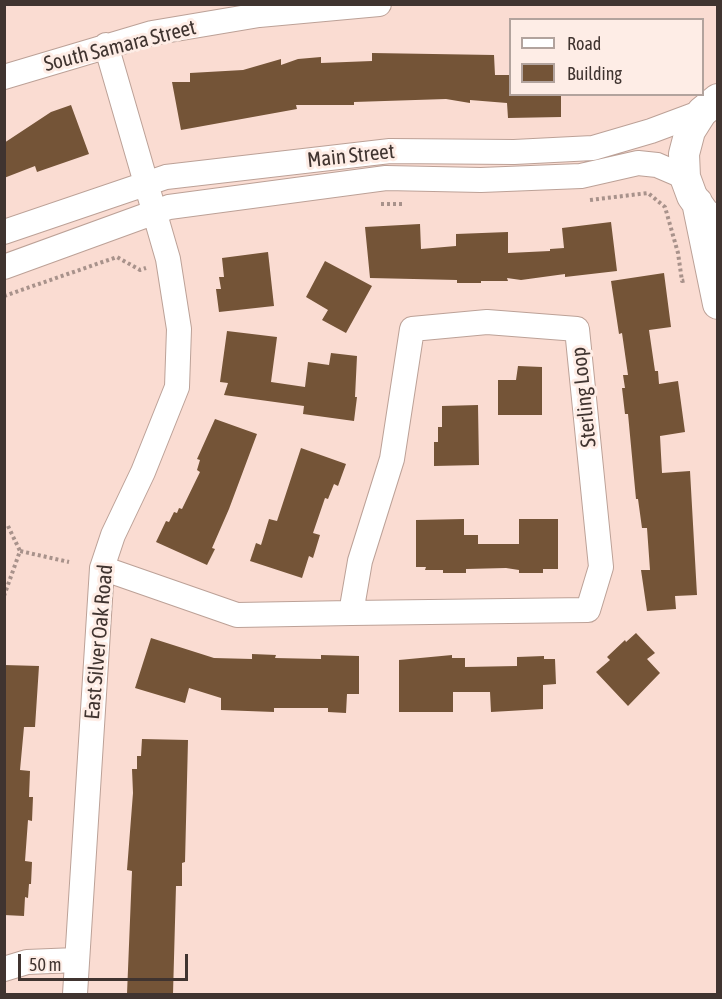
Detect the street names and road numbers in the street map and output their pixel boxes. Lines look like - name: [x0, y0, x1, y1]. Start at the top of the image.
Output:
- street label: South Samara Street: [41, 15, 199, 77]
- street label: Main Street: [306, 139, 396, 173]
- street label: Sterling Loop: [566, 346, 602, 448]
- street label: East Silver Oak Road: [80, 564, 118, 720]

